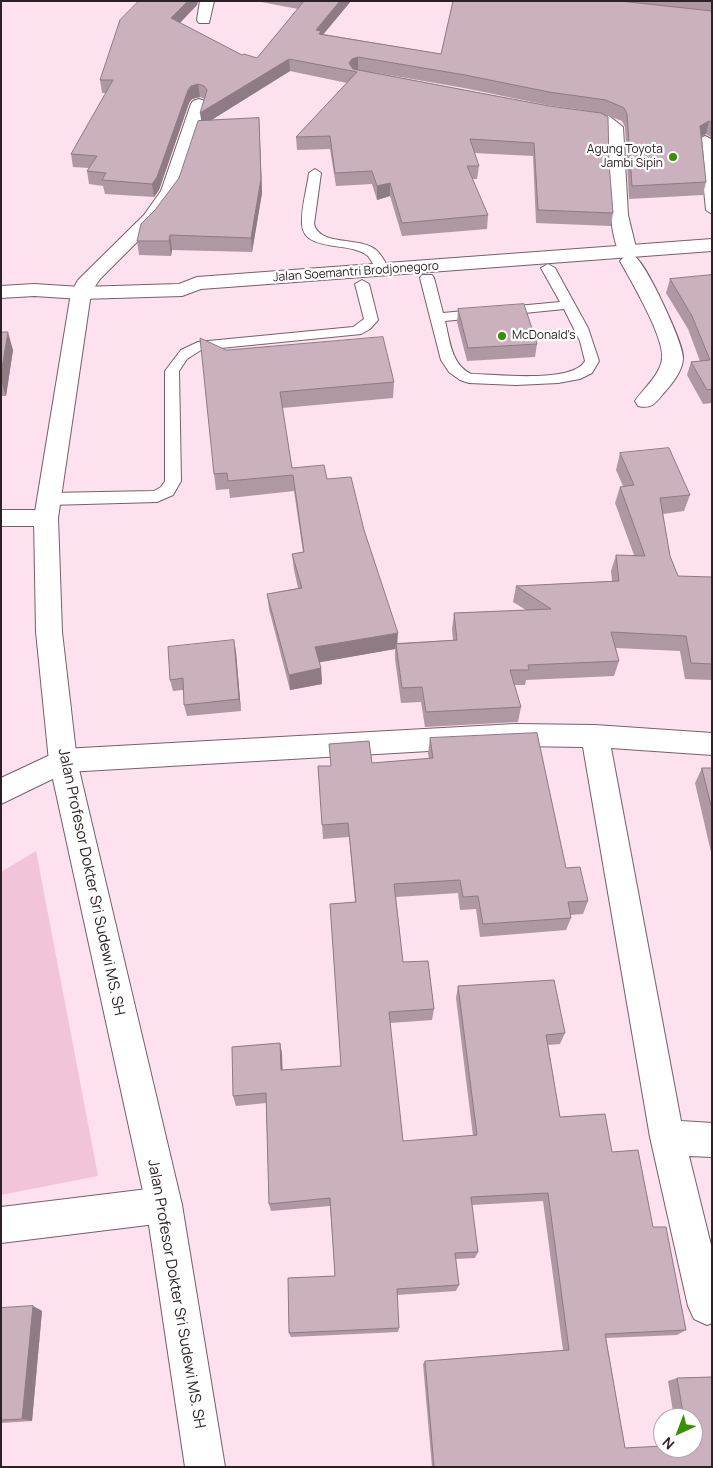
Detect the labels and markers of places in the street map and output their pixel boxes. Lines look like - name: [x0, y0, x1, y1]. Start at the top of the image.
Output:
- place label: Agung Toyota Jambi Sipin: [587, 143, 663, 171]
- marker: Agung Toyota Jambi Sipin: [667, 151, 679, 163]
- place label: McDonald's: [512, 329, 575, 343]
- marker: McDonald's: [496, 330, 508, 342]

